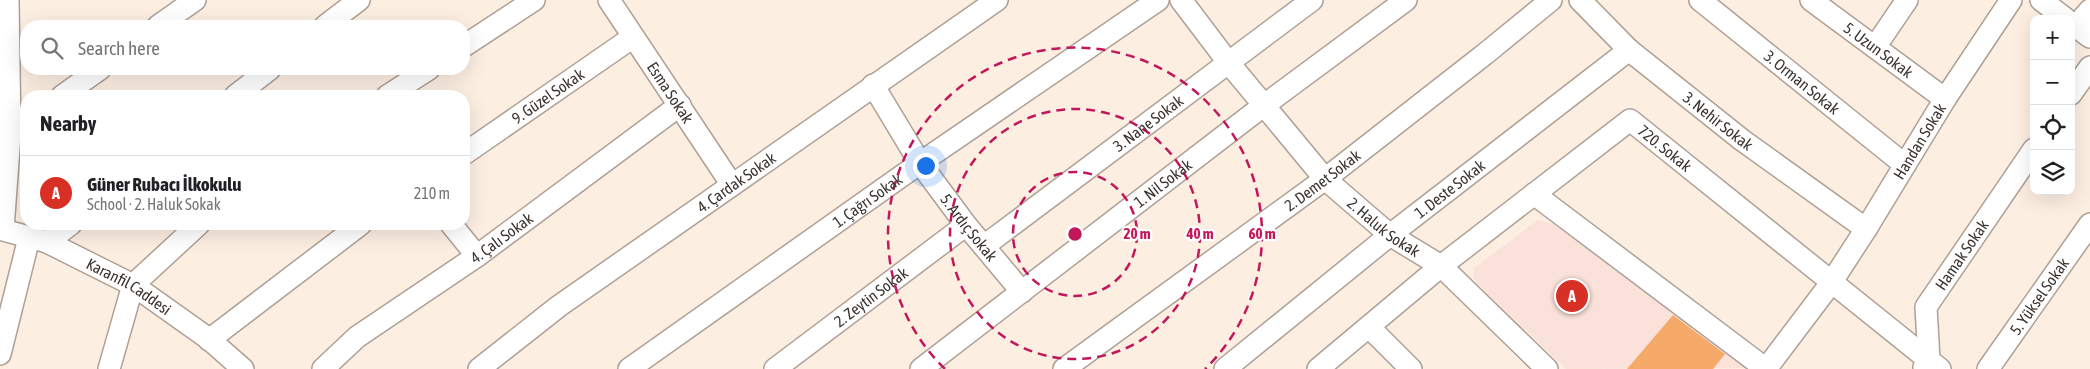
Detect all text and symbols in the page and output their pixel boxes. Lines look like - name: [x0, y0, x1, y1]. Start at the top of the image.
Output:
- map controls: [2030, 15, 2075, 195]
- button: +: [2030, 15, 2075, 60]
- street label: 5. Uzun Sokak: [1841, 19, 1917, 81]
- search box: [20, 20, 470, 75]
- icon: search: [38, 34, 66, 62]
- text: Search here: [78, 37, 160, 59]
- street label: 3. Orman Sokak: [1761, 46, 1843, 118]
- street label: Esma Sokak: [644, 59, 697, 126]
- button: −: [2030, 60, 2075, 105]
- street label: 9. Güzel Sokak: [508, 65, 587, 127]
- street label: 3. Nehir Sokak: [1680, 88, 1756, 154]
- street label: 3. Nane Sokak: [1110, 91, 1186, 155]
- street label: Handan Sokak: [1890, 100, 1949, 182]
- button: locate: [2030, 105, 2075, 150]
- text: Nearby: [40, 111, 96, 135]
- street label: 720. Sokak: [1635, 121, 1695, 175]
- street label: 2. Demet Sokak: [1281, 146, 1364, 215]
- street label: 4. Çardak Sokak: [693, 148, 779, 216]
- button: layers: [2030, 150, 2075, 195]
- your location: [913, 153, 939, 179]
- street label: 1. Nil Sokak: [1130, 155, 1195, 211]
- street label: 1. Deste Sokak: [1411, 156, 1488, 222]
- street label: 1. Çağrı Sokak: [829, 170, 905, 231]
- text: Güner Rubacı İlkokulu: [87, 173, 241, 195]
- text: A: [52, 184, 60, 202]
- text: 210 m: [414, 184, 450, 202]
- street label: 5. Ardıç Sokak: [937, 190, 1001, 264]
- street label: 2. Haluk Sokak: [1344, 194, 1423, 260]
- text: School · 2. Haluk Sokak: [87, 195, 221, 213]
- street label: 4. Çalı Sokak: [467, 209, 536, 267]
- street label: Hamak Sokak: [1932, 216, 1992, 293]
- centre of rings: [1066, 225, 1084, 243]
- text: 20 m: [1124, 225, 1151, 242]
- text: 40 m: [1186, 225, 1214, 242]
- text: 60 m: [1249, 225, 1276, 242]
- street label: Karanfil Caddesi: [84, 254, 175, 318]
- street label: 5. Yüksel Sokak: [2006, 254, 2072, 338]
- street label: 2. Zeytin Sokak: [830, 263, 911, 330]
- pin: A: [1556, 277, 1588, 315]

